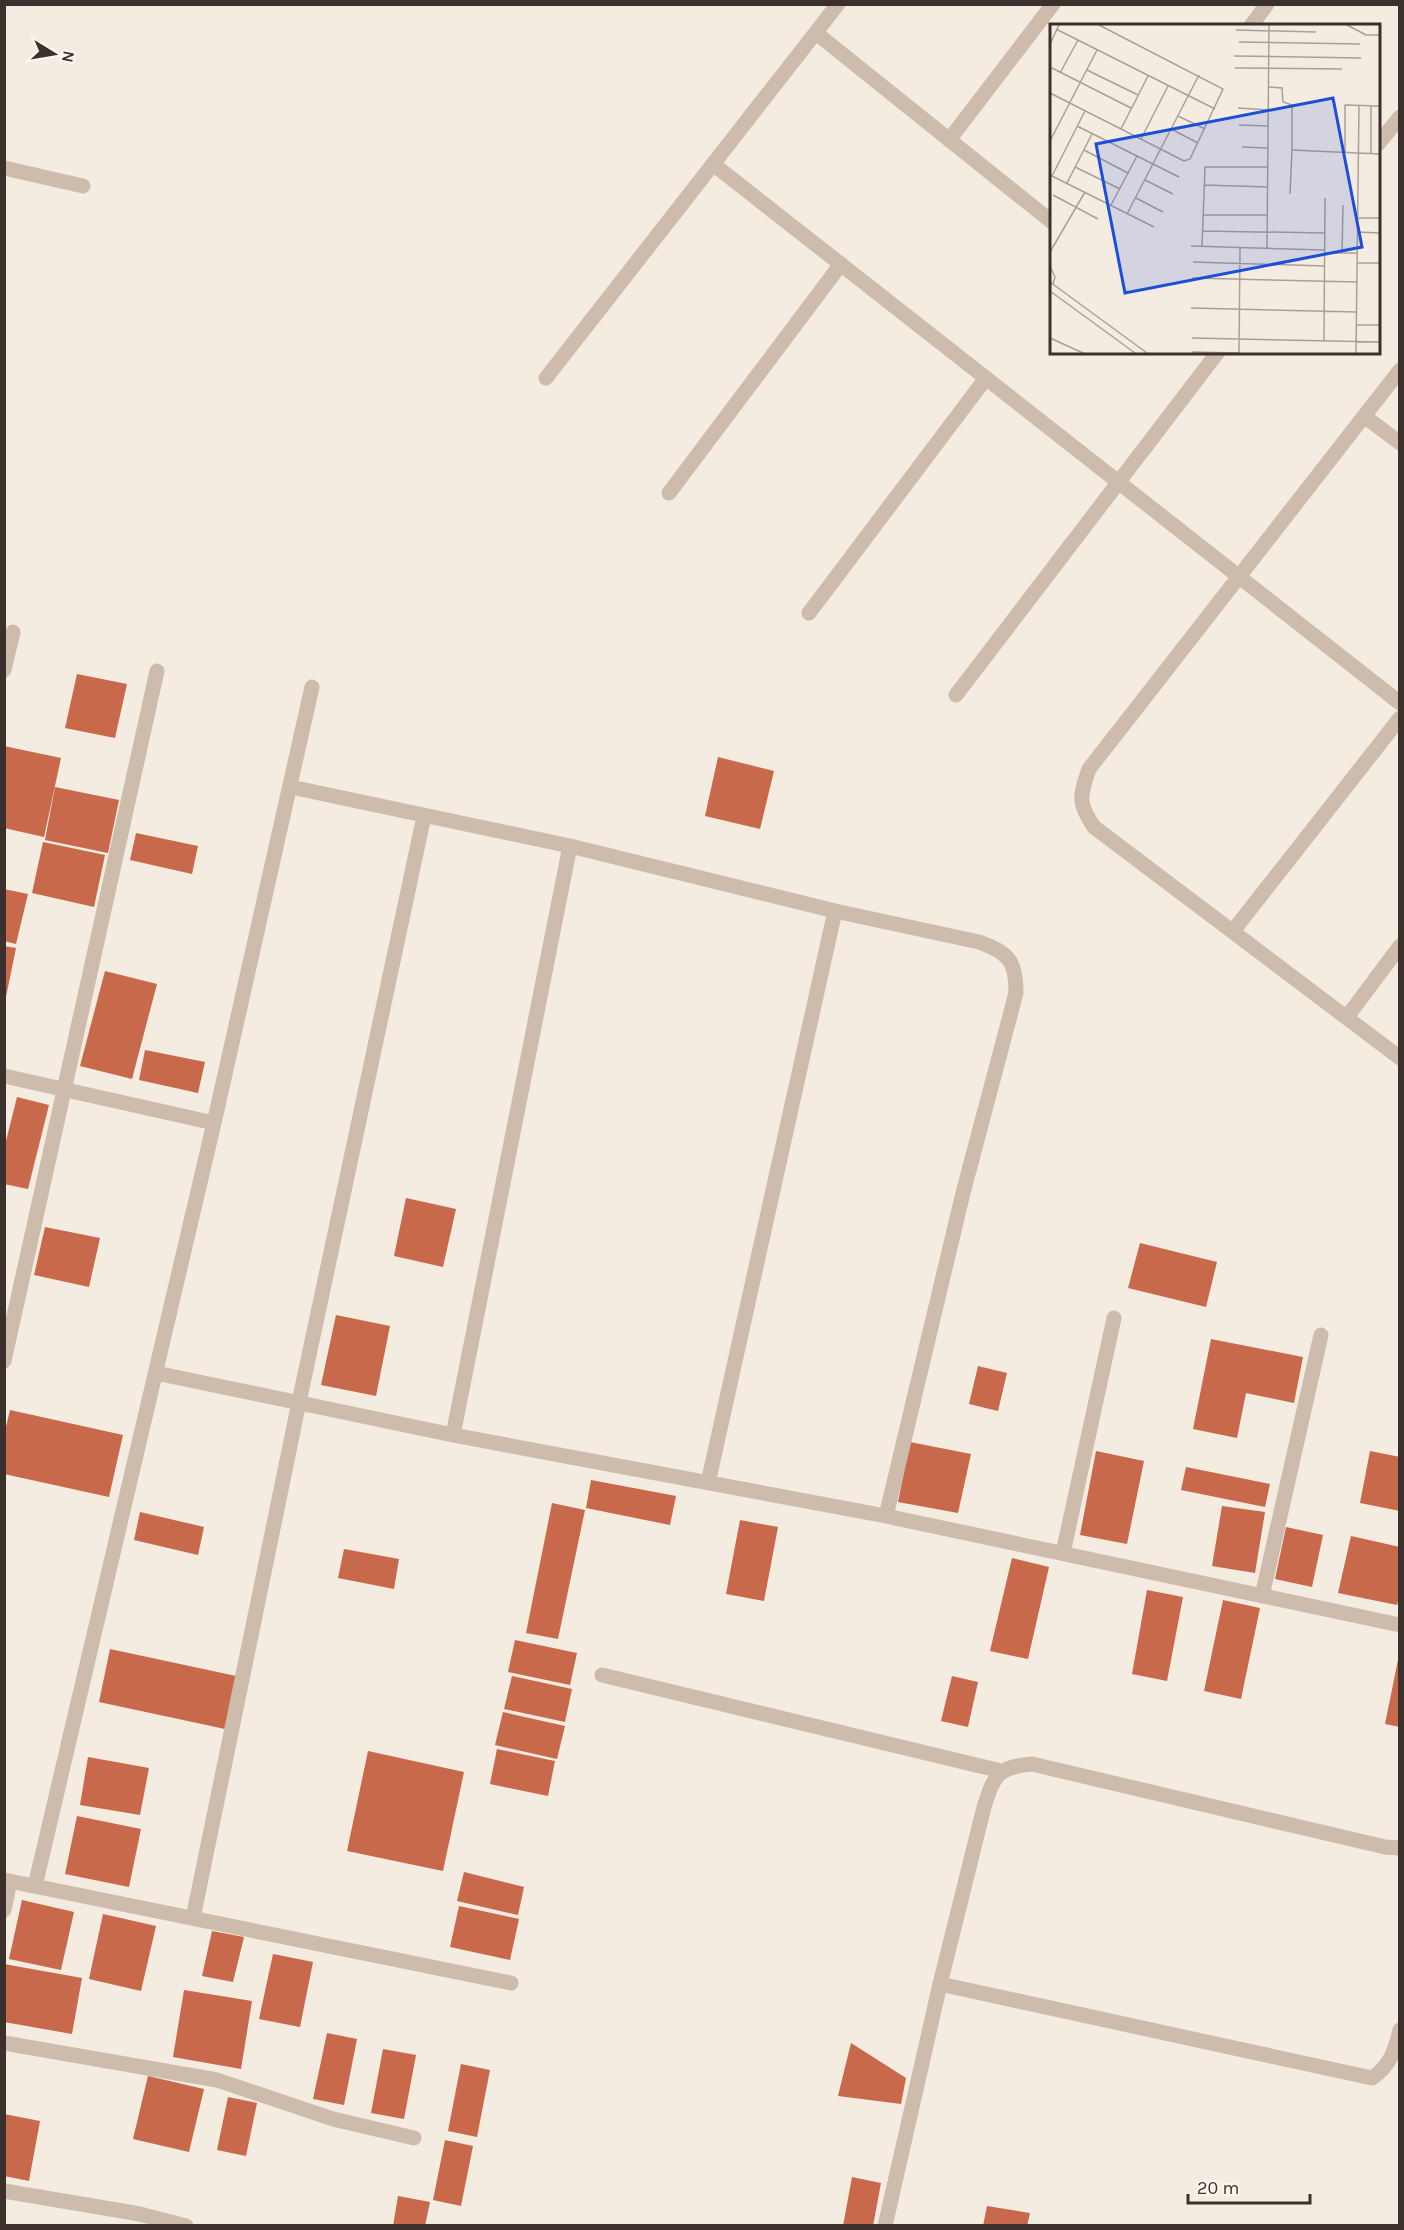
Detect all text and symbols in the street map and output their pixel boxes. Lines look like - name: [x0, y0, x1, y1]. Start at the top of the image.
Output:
- north arrow: [24, 24, 84, 84]
- inset map: [1050, 24, 1380, 354]
- text: N: [58, 49, 79, 64]
- scale bar: [1188, 2167, 1310, 2205]
- text: 20 m: [1197, 2177, 1239, 2199]

